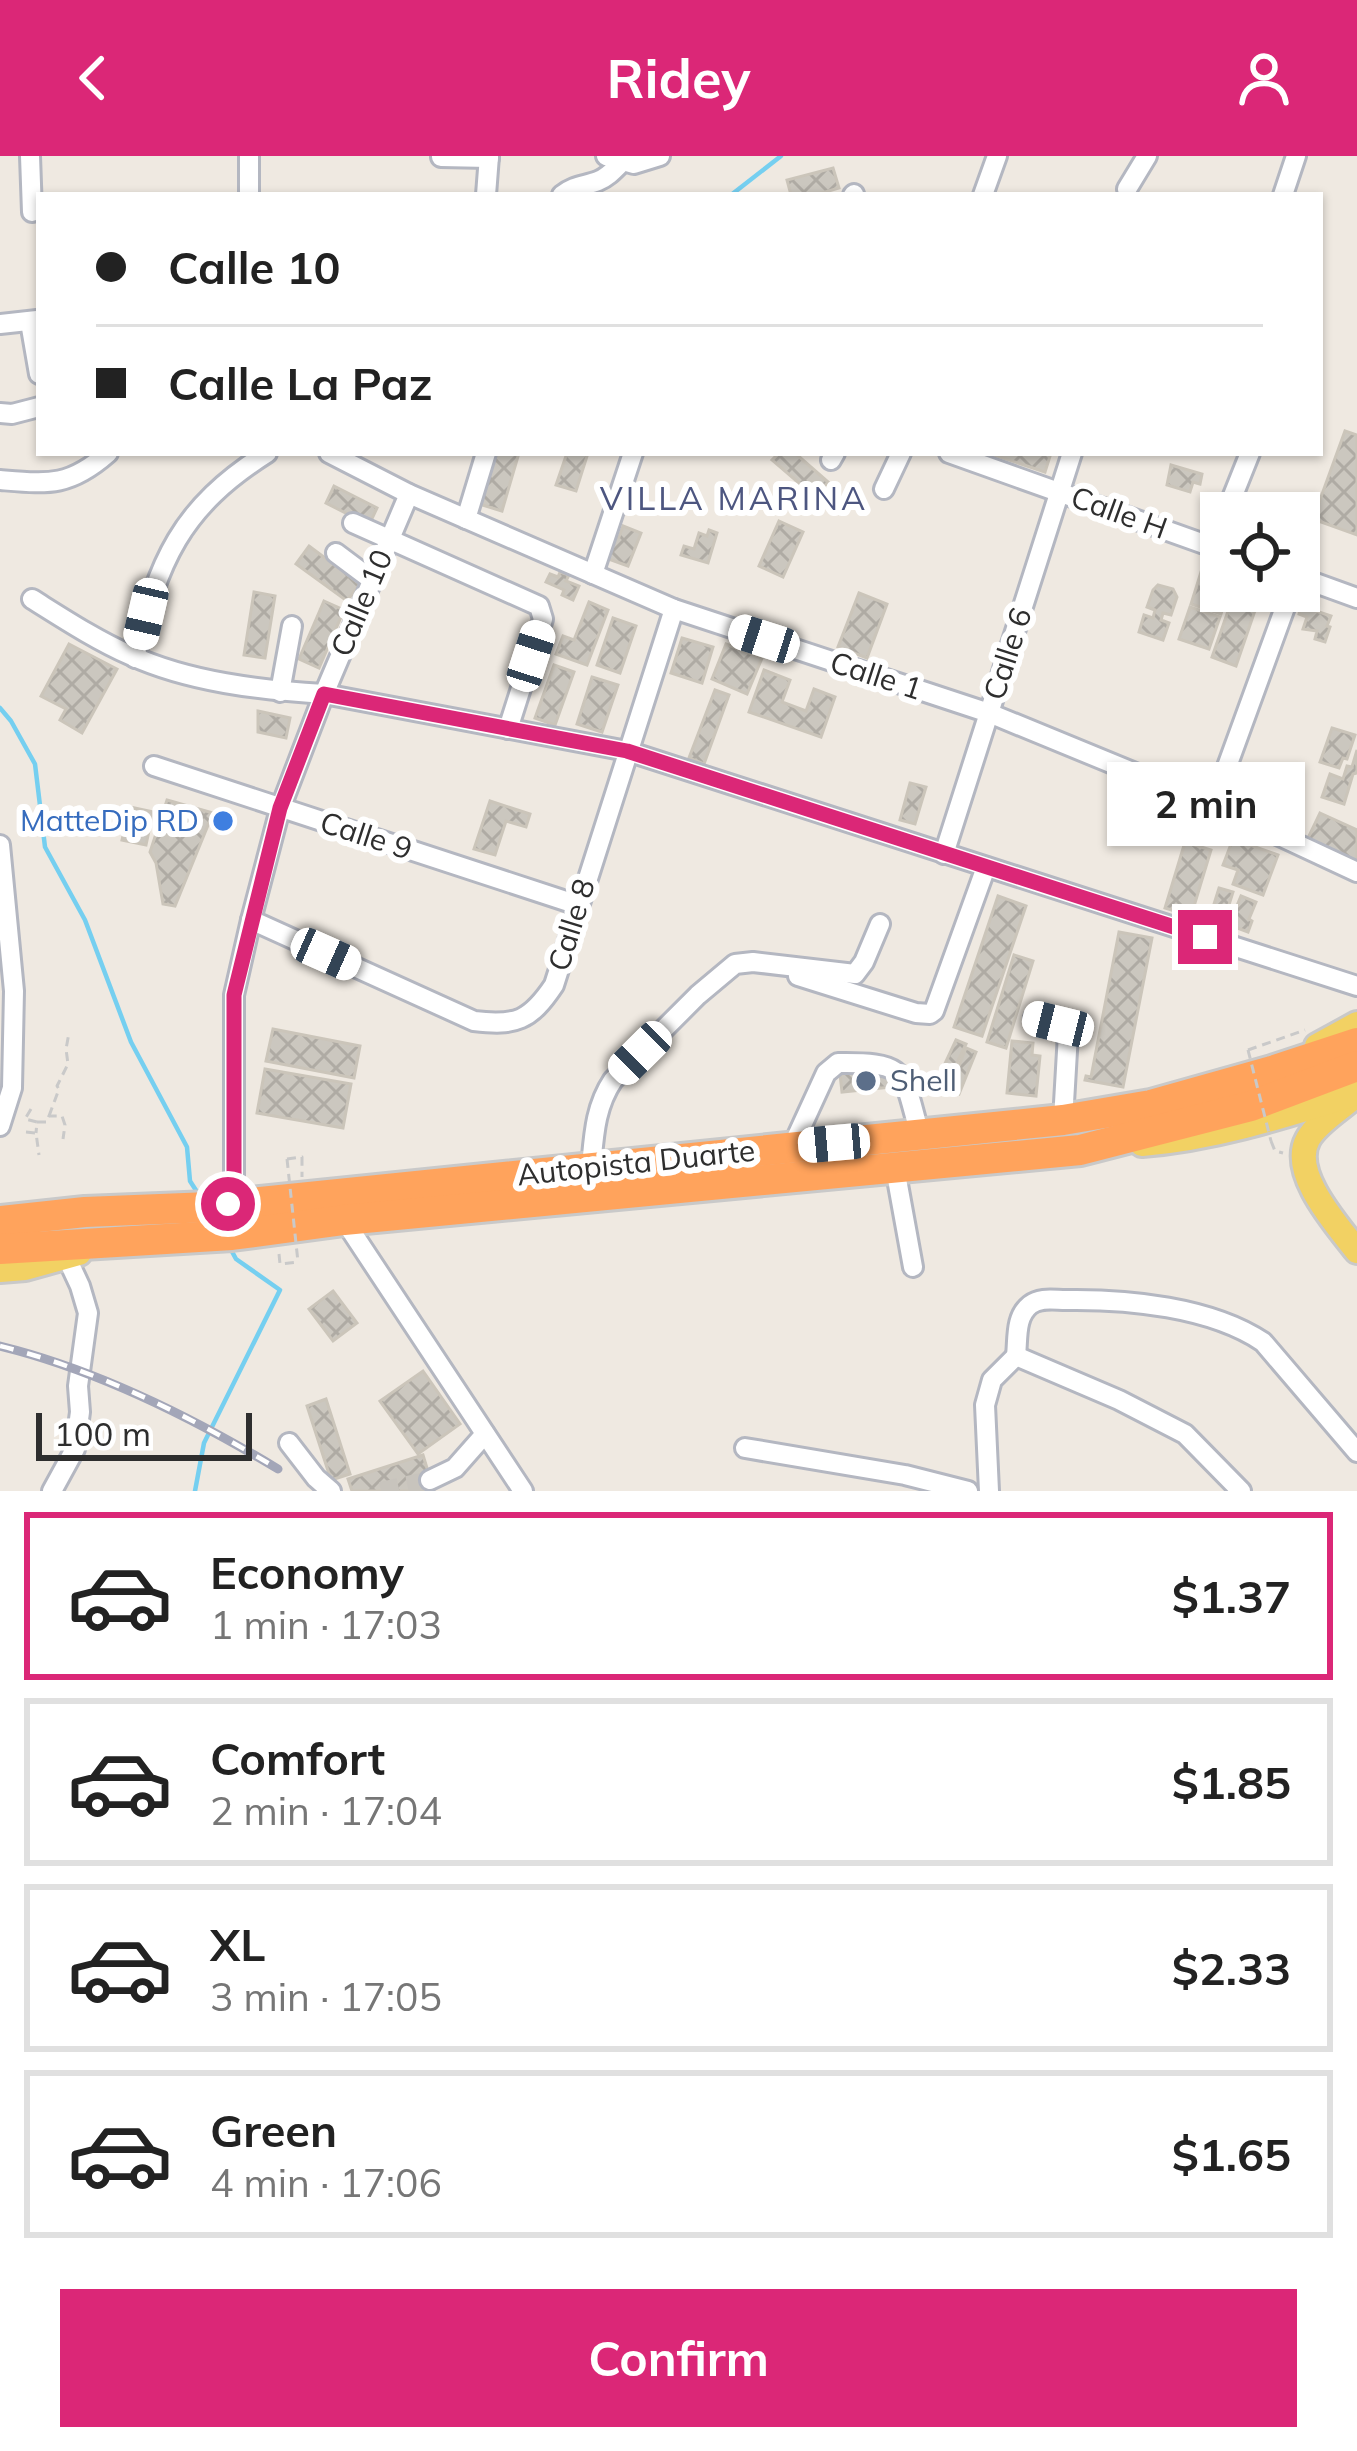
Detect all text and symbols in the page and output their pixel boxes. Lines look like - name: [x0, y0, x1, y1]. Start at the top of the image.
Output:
- text: Ridey: [607, 44, 750, 112]
- icon: back: [60, 45, 126, 111]
- icon: person: [1231, 45, 1297, 111]
- text: Calle 10: [168, 239, 340, 295]
- text: Calle La Paz: [168, 355, 432, 411]
- district label: VILLA MARINA: [600, 477, 868, 518]
- street label: Calle H: [1066, 477, 1173, 547]
- map controls: [1200, 492, 1320, 612]
- button: locate: [1200, 492, 1320, 612]
- street label: Calle 10: [322, 543, 401, 662]
- car: [120, 575, 172, 653]
- street label: Calle 6: [974, 603, 1040, 704]
- car: [724, 611, 804, 667]
- car: [503, 616, 559, 696]
- street label: Calle 1: [826, 642, 927, 708]
- callout: 2 min: [1106, 763, 1304, 847]
- text: 2 min: [1155, 779, 1257, 828]
- place label: MatteDip RD: [20, 801, 199, 839]
- street label: Calle 9: [316, 802, 417, 868]
- marker: MatteDip RD: [210, 808, 236, 834]
- street label: Calle 8: [539, 874, 603, 975]
- route end: [1178, 910, 1232, 964]
- car: [286, 923, 366, 985]
- car: [1019, 998, 1097, 1050]
- car: [602, 1015, 678, 1091]
- place label: Shell: [890, 1061, 957, 1099]
- marker: Shell: [853, 1068, 879, 1094]
- car: [797, 1122, 871, 1164]
- street label: Autopista Duarte: [515, 1131, 757, 1193]
- route start: [201, 1177, 255, 1231]
- scale bar: [36, 1407, 252, 1460]
- text: 100 m: [54, 1413, 151, 1454]
- icon: car: [66, 1542, 174, 1650]
- text: Economy: [210, 1544, 404, 1600]
- text: $1.37: [1172, 1568, 1291, 1624]
- text: 1 min · 17:03: [210, 1600, 442, 1649]
- icon: car: [66, 1728, 174, 1836]
- text: Comfort: [210, 1730, 385, 1786]
- text: $1.85: [1172, 1754, 1291, 1810]
- text: 2 min · 17:04: [210, 1786, 442, 1835]
- icon: car: [66, 1914, 174, 2022]
- text: XL: [210, 1916, 265, 1972]
- text: $2.33: [1172, 1940, 1291, 1996]
- text: 3 min · 17:05: [210, 1972, 442, 2021]
- icon: car: [66, 2100, 174, 2208]
- text: Green: [210, 2102, 337, 2158]
- text: $1.65: [1172, 2126, 1291, 2182]
- text: 4 min · 17:06: [210, 2158, 442, 2207]
- button: Confirm: [60, 2289, 1297, 2427]

